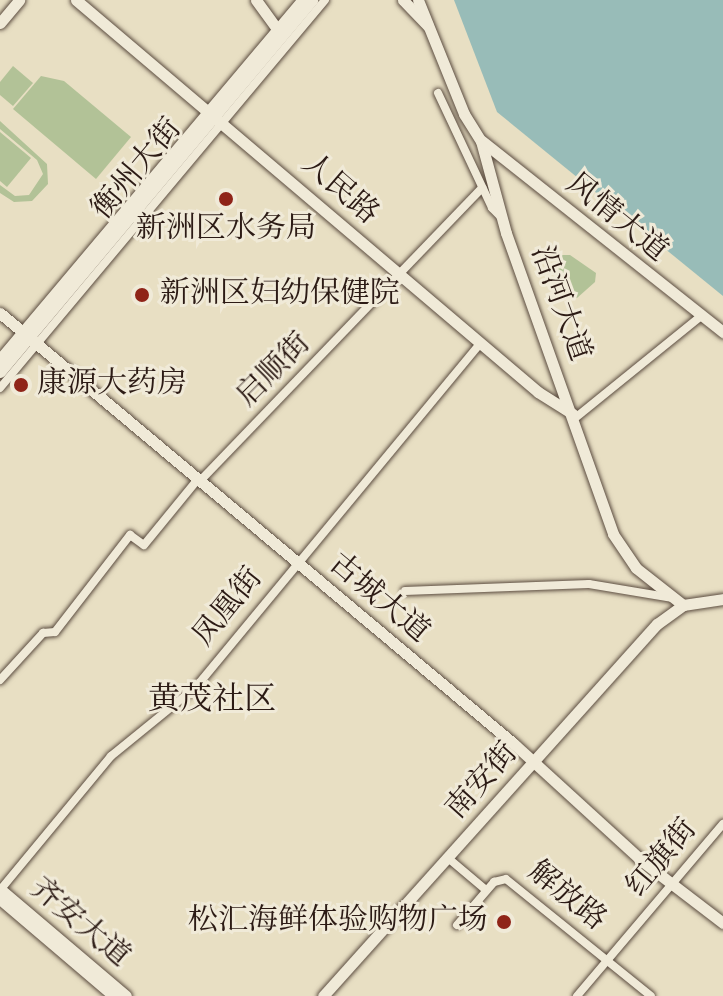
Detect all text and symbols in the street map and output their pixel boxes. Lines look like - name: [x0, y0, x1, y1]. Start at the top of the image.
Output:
- street label: 衡州大街: [86, 112, 190, 228]
- street label: 人民路: [293, 147, 385, 233]
- street label: 风情大道: [558, 167, 674, 271]
- marker: 新洲区水务局: [217, 190, 235, 208]
- place label: 新洲区水务局: [136, 212, 316, 248]
- street label: 沿河大道: [522, 241, 596, 367]
- place label: 新洲区妇幼保健院: [160, 277, 400, 313]
- marker: 新洲区妇幼保健院: [131, 284, 153, 306]
- street label: 启顺街: [230, 326, 320, 416]
- place label: 康源大药房: [37, 367, 187, 403]
- marker: 康源大药房: [12, 376, 30, 394]
- street label: 古城大道: [320, 547, 436, 651]
- street label: 凤凰街: [187, 562, 271, 654]
- district label: 黄茂社区: [148, 682, 276, 720]
- street label: 南安街: [440, 737, 526, 827]
- street label: 红旗街: [620, 813, 706, 905]
- street label: 解放路: [520, 855, 612, 939]
- street label: 齐安大道: [21, 872, 137, 976]
- place label: 松汇海鲜体验购物广场: [188, 904, 488, 940]
- marker: 松汇海鲜体验购物广场: [495, 913, 513, 931]

